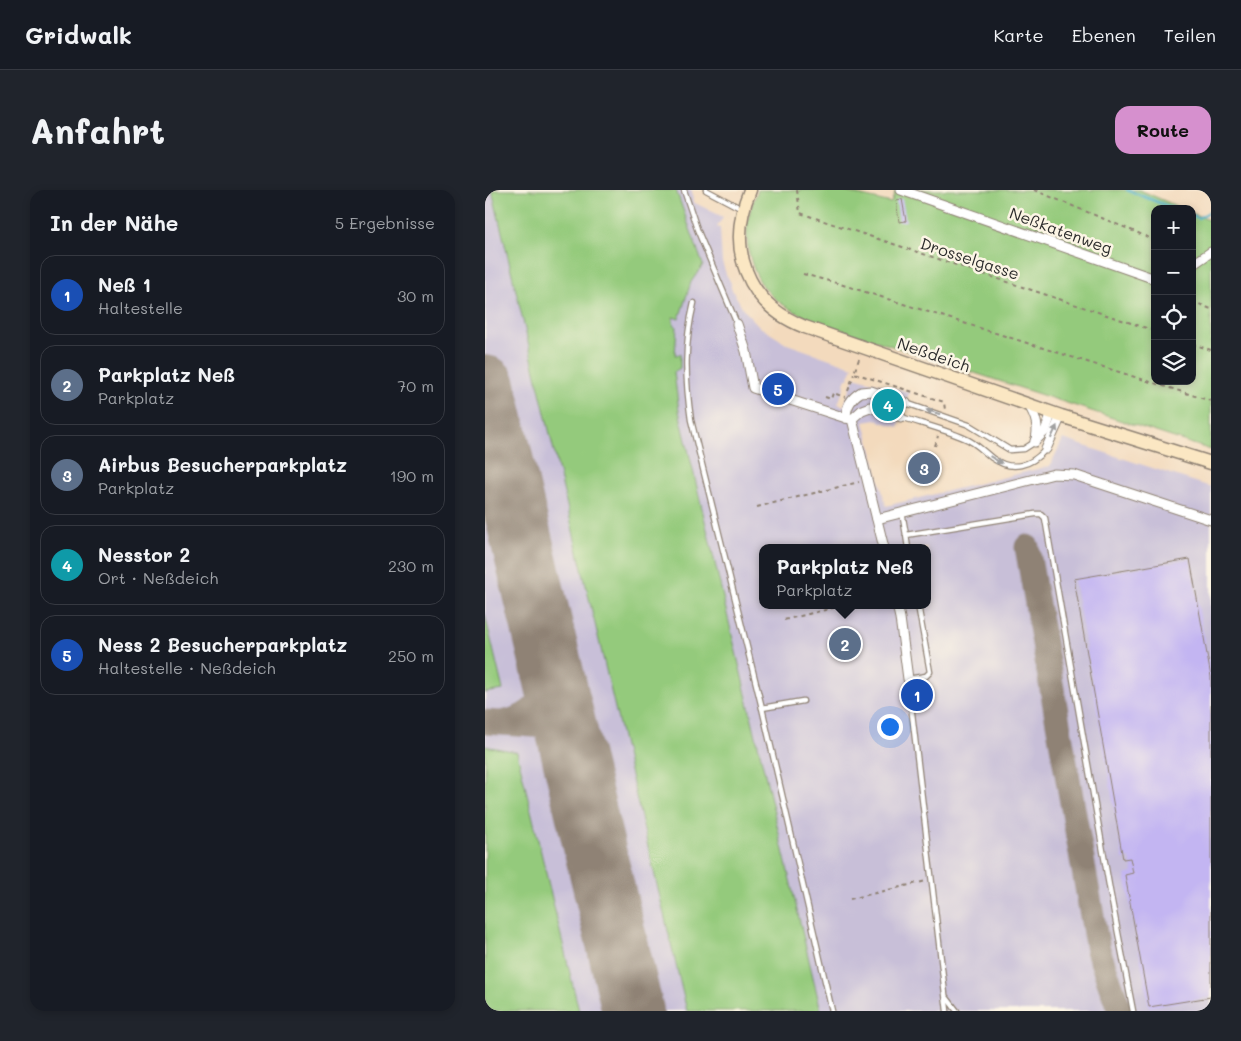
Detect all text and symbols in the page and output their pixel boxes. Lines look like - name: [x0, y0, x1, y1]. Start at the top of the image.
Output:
- text: Gridwalk: [25, 19, 132, 50]
- text: Karte: [993, 23, 1044, 47]
- text: Ebenen: [1072, 23, 1136, 47]
- text: Teilen: [1164, 23, 1216, 47]
- button: Route: [1115, 106, 1211, 154]
- text: Anfahrt: [30, 107, 165, 153]
- street label: Neßkatenweg: [1007, 202, 1115, 258]
- map controls: [1151, 205, 1196, 385]
- button: +: [1151, 205, 1196, 250]
- text: In der Nähe: [50, 209, 178, 236]
- text: 5 Ergebnisse: [335, 212, 435, 233]
- street label: Drosselgasse: [918, 232, 1022, 284]
- button: −: [1151, 250, 1196, 295]
- text: Neß 1: [98, 272, 151, 297]
- text: 1: [63, 285, 71, 306]
- text: 30 m: [397, 285, 434, 306]
- button: locate: [1151, 295, 1196, 340]
- text: Haltestelle: [98, 297, 183, 318]
- street label: Neßdeich: [895, 332, 973, 376]
- button: layers: [1151, 340, 1196, 385]
- text: Parkplatz Neß: [98, 362, 235, 387]
- pin: 5: [762, 370, 794, 408]
- text: 2: [63, 375, 71, 396]
- text: 70 m: [397, 375, 434, 396]
- pin: 4: [872, 386, 904, 424]
- text: Parkplatz: [98, 387, 174, 408]
- one-way arrow: [925, 408, 940, 416]
- one-way arrow: [1050, 425, 1058, 439]
- pin: 3: [908, 449, 940, 487]
- text: Airbus Besucherparkplatz: [98, 452, 347, 477]
- one-way arrow: [989, 455, 1002, 464]
- text: 3: [62, 465, 72, 486]
- text: 190 m: [390, 465, 434, 486]
- text: Parkplatz: [98, 477, 174, 498]
- text: Nesstor 2: [98, 542, 190, 567]
- popup: [759, 544, 931, 609]
- text: Parkplatz Neß: [776, 554, 914, 579]
- text: 4: [62, 555, 72, 576]
- text: 230 m: [388, 555, 434, 576]
- text: Ort · Neßdeich: [98, 567, 218, 588]
- text: Parkplatz: [776, 579, 852, 600]
- pin: 2: [829, 625, 861, 663]
- text: Ness 2 Besucherparkplatz: [98, 632, 347, 657]
- text: 5: [62, 645, 72, 666]
- text: 250 m: [388, 645, 434, 666]
- text: Haltestelle · Neßdeich: [98, 657, 275, 678]
- pin: 1: [901, 676, 933, 714]
- your location: [877, 714, 903, 740]

